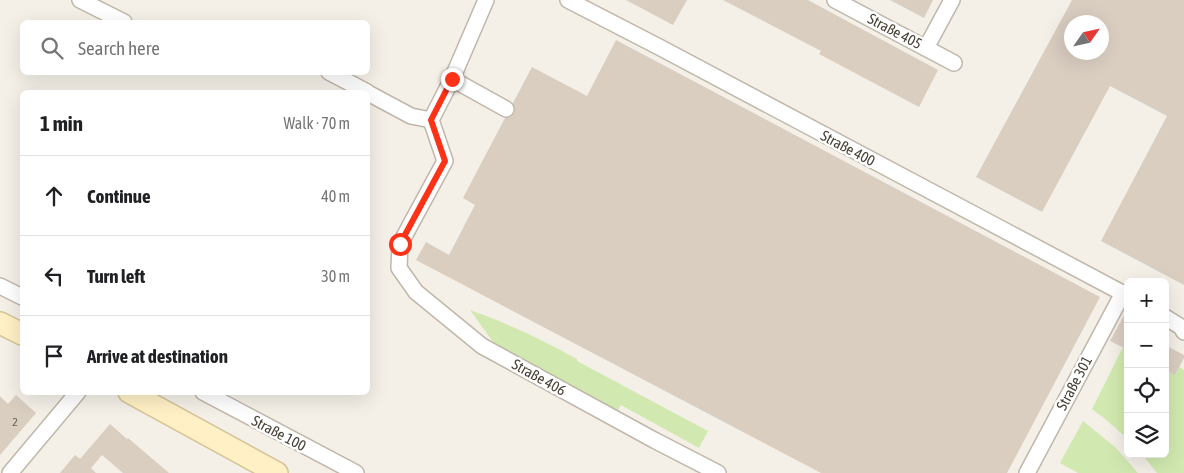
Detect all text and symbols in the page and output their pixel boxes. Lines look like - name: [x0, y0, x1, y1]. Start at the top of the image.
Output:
- street label: Straße 405: [865, 10, 925, 52]
- north arrow: [1064, 15, 1109, 60]
- search box: [20, 20, 370, 75]
- icon: search: [38, 34, 66, 62]
- text: Search here: [78, 37, 160, 59]
- route end: [441, 68, 464, 91]
- text: 1 min: [40, 111, 83, 135]
- text: Walk · 70 m: [284, 114, 350, 132]
- street label: Straße 400: [818, 127, 878, 169]
- icon: ahead: [40, 182, 68, 210]
- text: Continue: [87, 185, 151, 207]
- text: 40 m: [321, 187, 350, 205]
- route start: [389, 233, 412, 256]
- icon: left: [40, 262, 68, 290]
- text: Turn left: [87, 265, 145, 287]
- text: 30 m: [321, 267, 350, 285]
- map controls: [1124, 278, 1169, 458]
- button: +: [1124, 278, 1169, 323]
- button: −: [1124, 323, 1169, 368]
- icon: arrive: [40, 342, 68, 370]
- text: Arrive at destination: [87, 345, 228, 367]
- street label: Straße 301: [1053, 353, 1095, 413]
- street label: Straße 406: [509, 355, 569, 399]
- button: locate: [1124, 368, 1169, 413]
- street label: Straße 100: [249, 412, 309, 454]
- button: layers: [1124, 413, 1169, 458]
- house number: 2: [12, 415, 18, 429]

